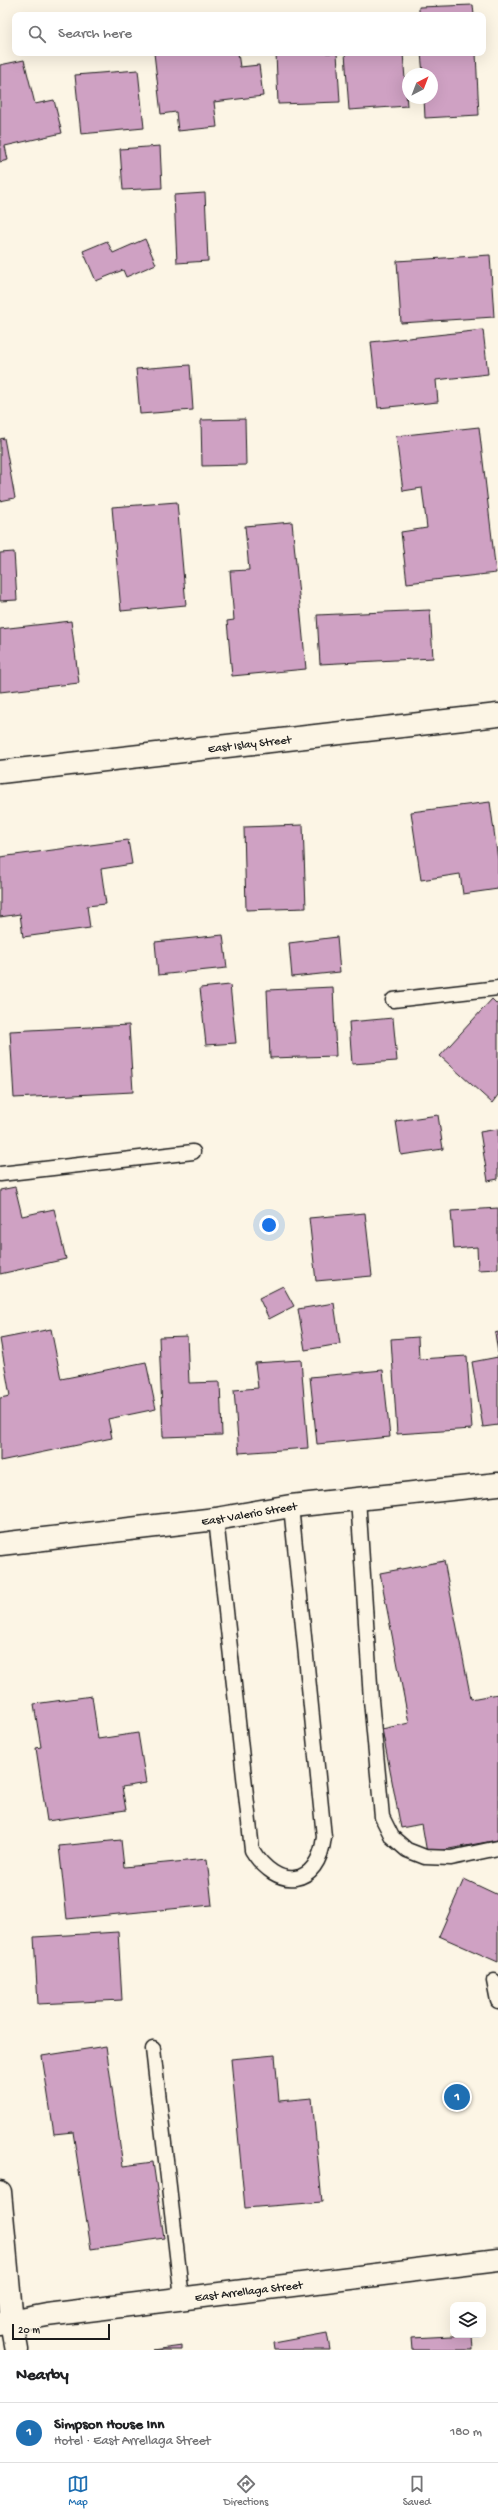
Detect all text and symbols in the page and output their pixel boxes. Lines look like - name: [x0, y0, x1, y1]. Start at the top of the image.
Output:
- search box: [12, 12, 486, 56]
- icon: search: [26, 23, 48, 45]
- text: Search here: [58, 25, 132, 43]
- north arrow: [402, 68, 438, 104]
- street label: East Islay Street: [207, 734, 293, 757]
- your location: [259, 1215, 279, 1235]
- street label: East Valerio Street: [201, 1500, 299, 1530]
- pin: 1: [444, 2082, 470, 2112]
- street label: East Arrellaga Street: [194, 2279, 305, 2306]
- map controls: [450, 2302, 486, 2338]
- button: layers: [450, 2302, 486, 2338]
- scale bar: [12, 2322, 110, 2341]
- text: 20 m: [18, 2325, 40, 2337]
- text: Nearby: [16, 2366, 69, 2386]
- text: Simpson House Inn: [54, 2416, 164, 2434]
- text: 1: [26, 2425, 32, 2440]
- text: 180 m: [450, 2425, 482, 2440]
- text: Hotel · East Arrellaga Street: [54, 2434, 211, 2449]
- tab: Map: [67, 2473, 89, 2509]
- tab: Directions: [224, 2473, 268, 2509]
- tab: Saved: [403, 2473, 431, 2509]

